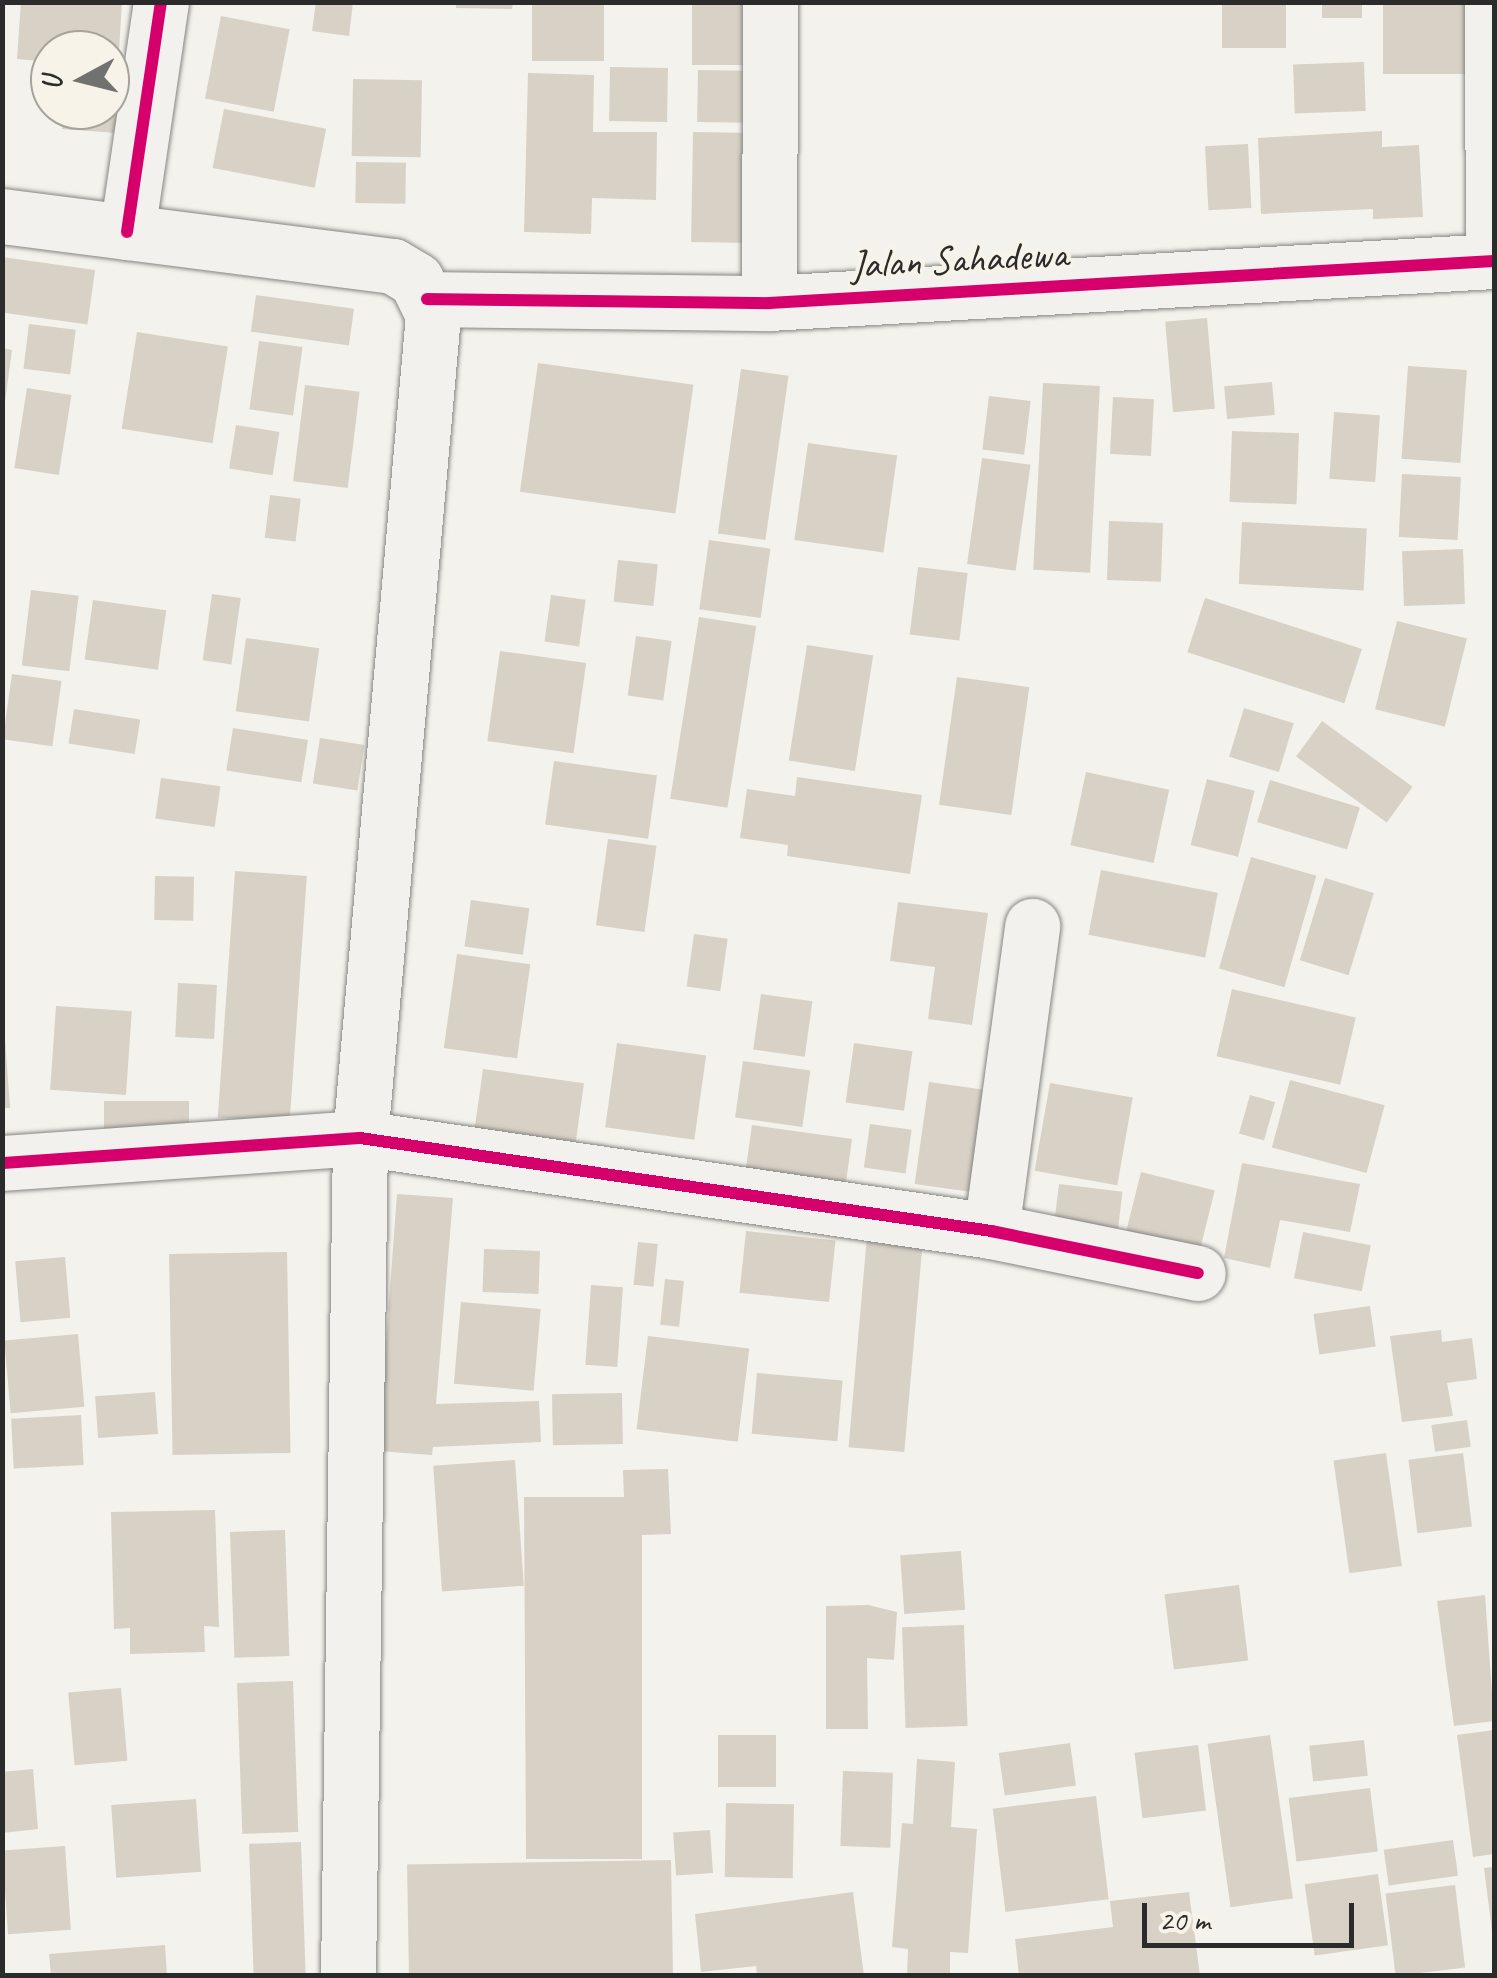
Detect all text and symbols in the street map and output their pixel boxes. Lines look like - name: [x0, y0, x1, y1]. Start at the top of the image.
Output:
- north arrow: [30, 30, 130, 130]
- text: U: [34, 75, 70, 92]
- street label: Jalan Sahadewa: [849, 229, 1069, 289]
- scale bar: [1147, 1883, 1360, 1945]
- text: 20 m: [1159, 1901, 1210, 1939]

